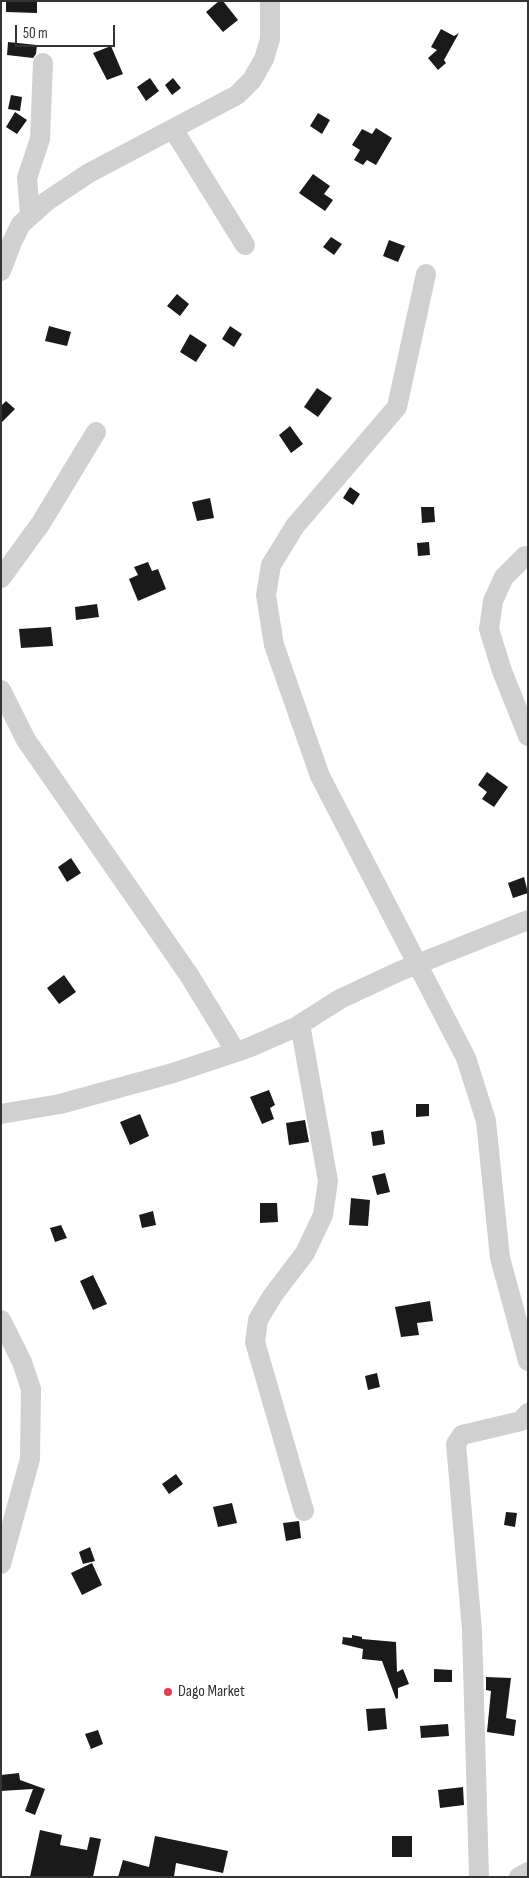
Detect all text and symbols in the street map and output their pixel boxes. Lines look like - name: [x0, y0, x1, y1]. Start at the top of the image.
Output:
- scale bar: [18, 15, 118, 47]
- text: 50 m: [23, 24, 48, 43]
- place label: Dago Market: [178, 1682, 245, 1702]
- marker: Dago Market: [162, 1686, 174, 1698]

